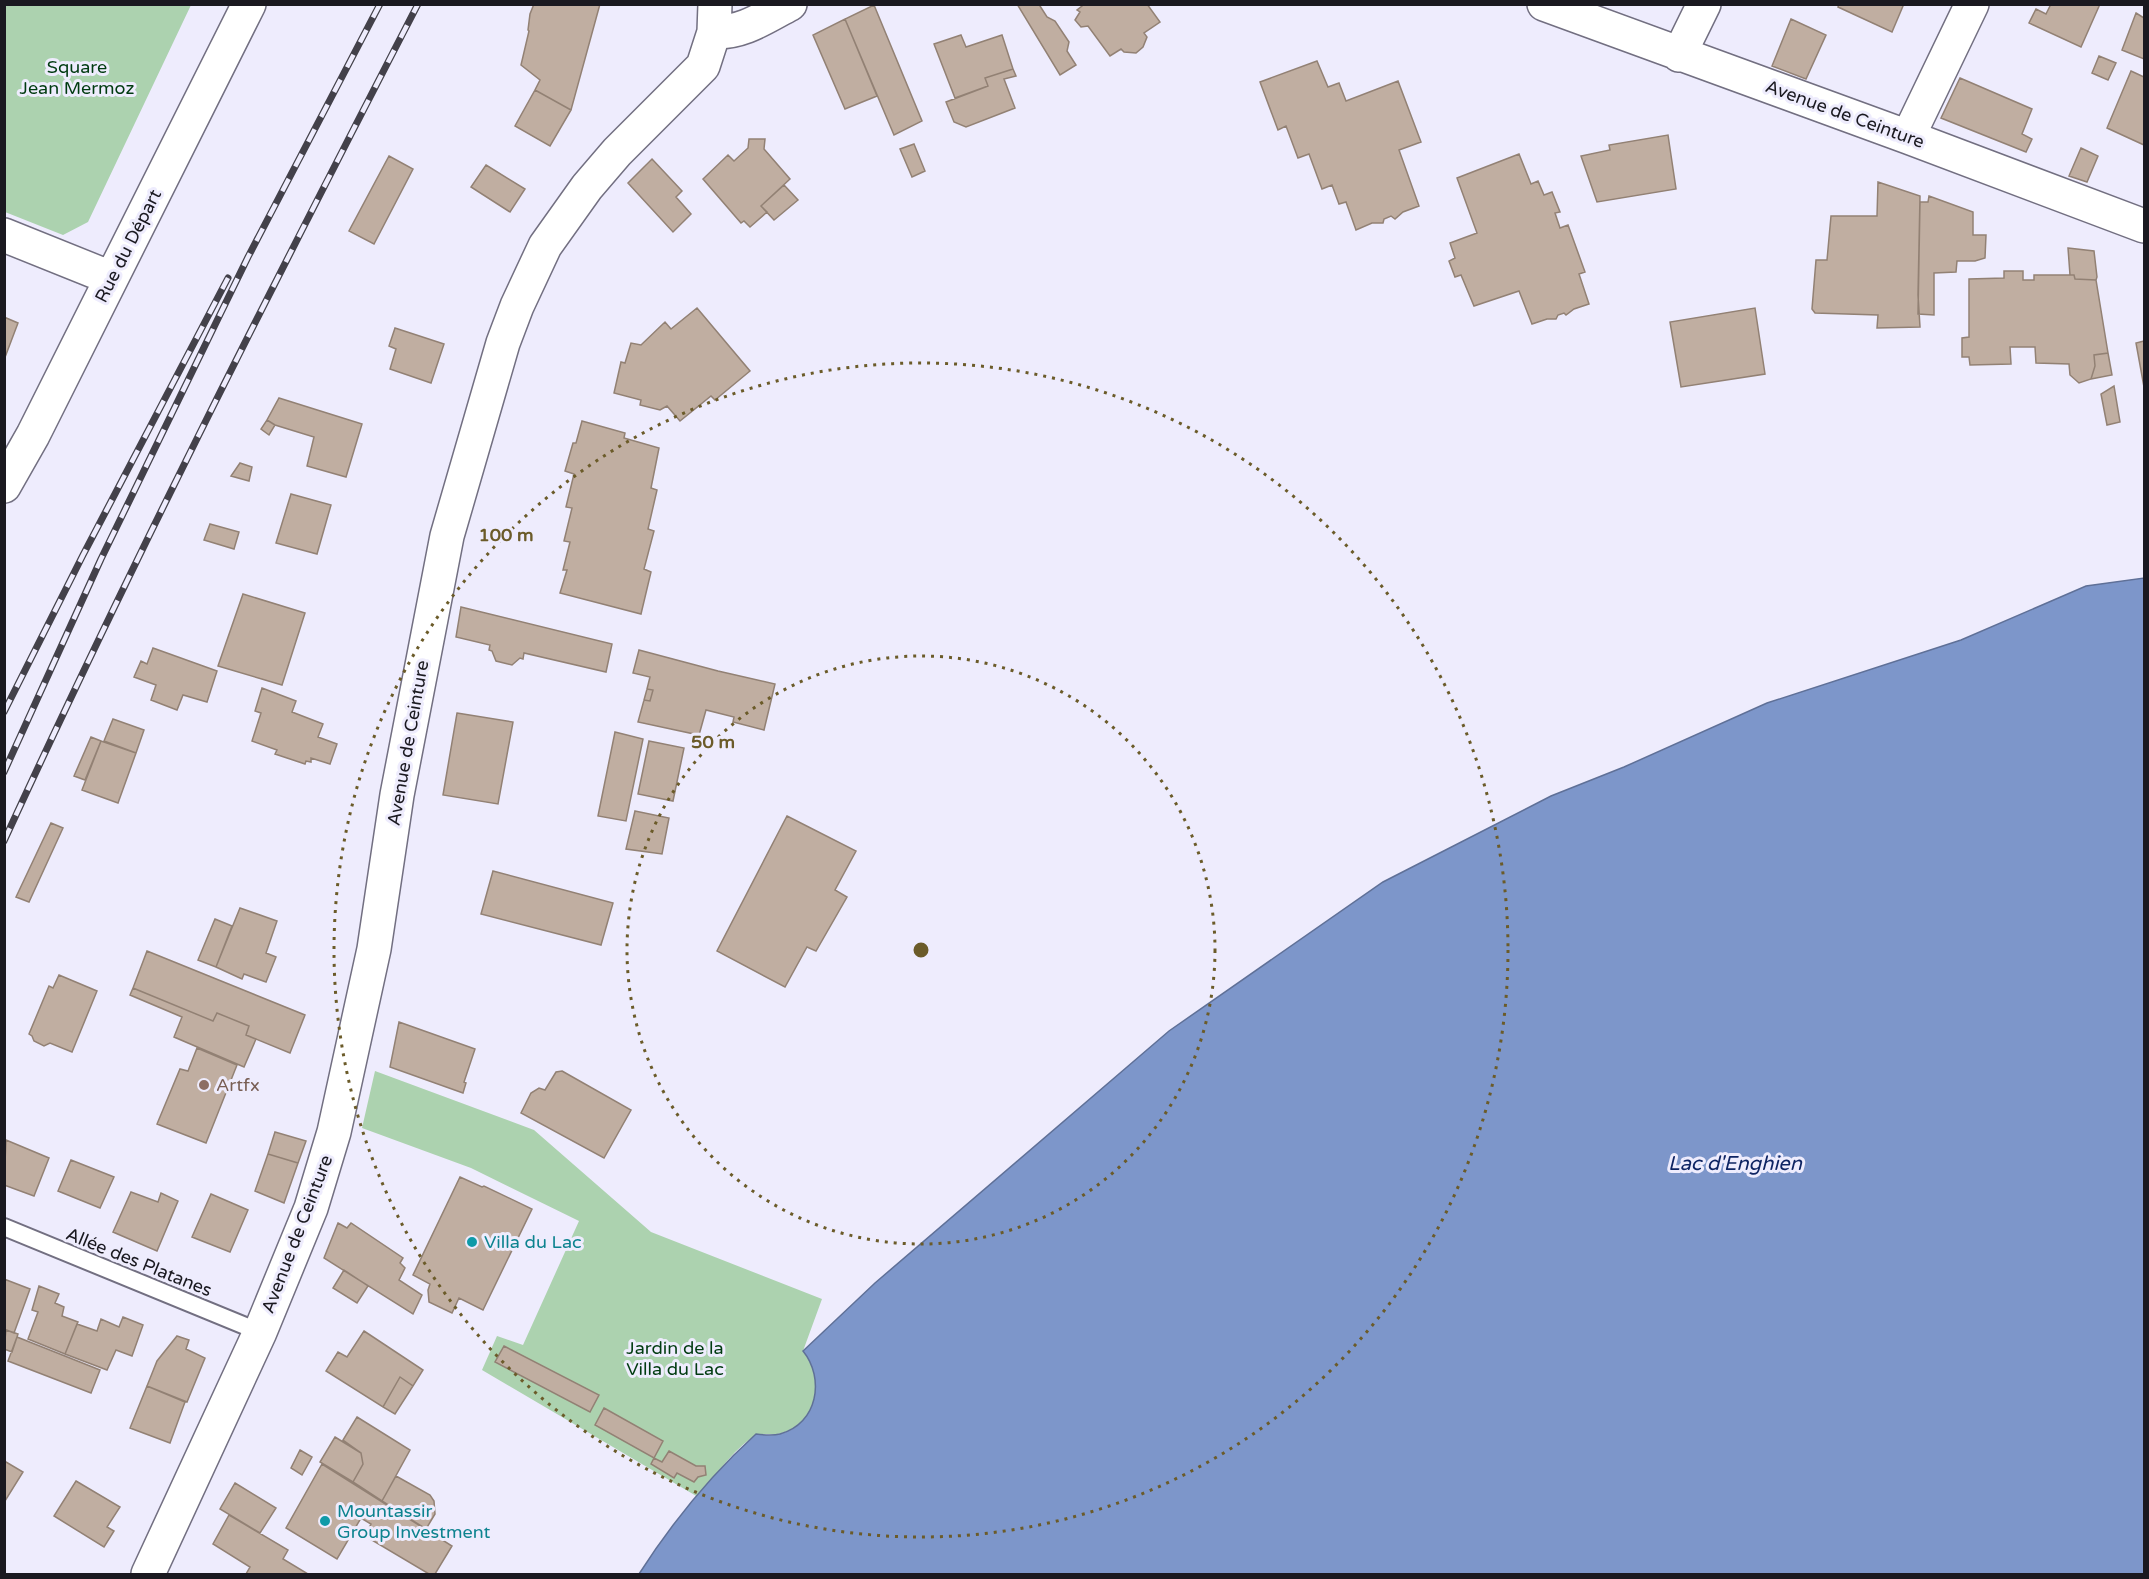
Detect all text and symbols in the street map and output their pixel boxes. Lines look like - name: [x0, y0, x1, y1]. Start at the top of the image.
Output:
- park label: Square Jean Mermoz: [20, 56, 135, 99]
- street label: Avenue de Ceinture: [1762, 75, 1928, 153]
- street label: Rue du Départ: [90, 186, 166, 306]
- text: 100 m: [478, 524, 534, 546]
- street label: Avenue de Ceinture: [383, 659, 433, 827]
- text: 50 m: [691, 731, 735, 753]
- centre of rings: [911, 940, 931, 960]
- place label: Artfx: [216, 1074, 260, 1096]
- marker: Artfx: [197, 1078, 211, 1092]
- street label: Avenue de Ceinture: [257, 1152, 337, 1316]
- water label: Lac d'Enghien: [1668, 1152, 1803, 1176]
- street label: Allée des Platanes: [63, 1223, 215, 1301]
- place label: Villa du Lac: [484, 1231, 582, 1253]
- marker: Villa du Lac: [465, 1235, 479, 1249]
- park label: Jardin de la Villa du Lac: [626, 1337, 724, 1380]
- place label: Mountassir Group Investment: [337, 1500, 490, 1543]
- marker: Mountassir Group Investment: [318, 1514, 332, 1528]

